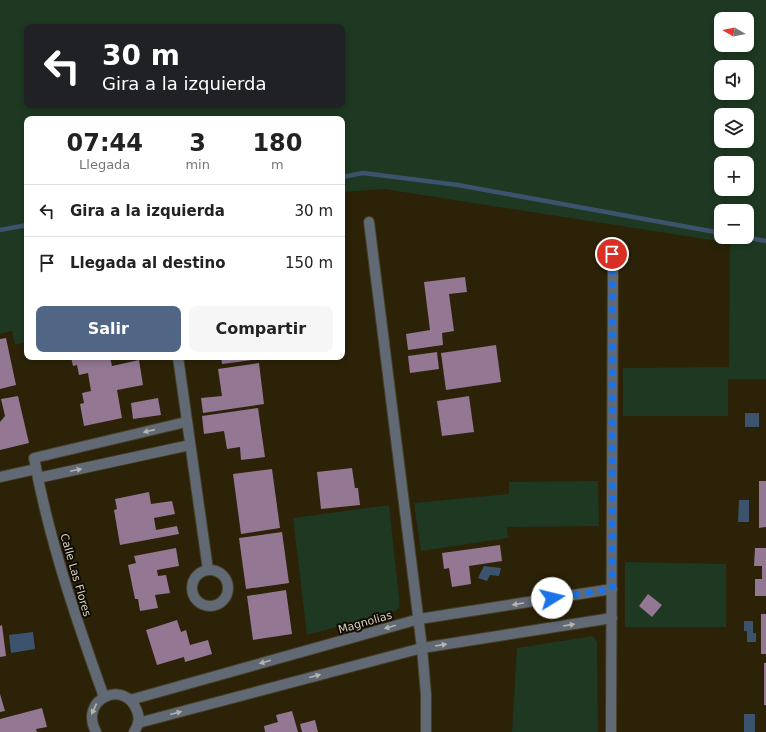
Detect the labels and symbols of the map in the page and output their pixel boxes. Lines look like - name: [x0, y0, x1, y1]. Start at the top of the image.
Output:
- north arrow: [714, 12, 754, 52]
- pin: [595, 237, 629, 271]
- one-way arrow: [142, 428, 155, 434]
- one-way arrow: [70, 466, 83, 472]
- street label: Calle Las Flores: [57, 532, 94, 618]
- position arrow: [531, 577, 573, 619]
- one-way arrow: [512, 601, 524, 607]
- street label: Magnolias: [337, 609, 394, 636]
- one-way arrow: [563, 622, 576, 628]
- one-way arrow: [384, 624, 396, 630]
- one-way arrow: [435, 642, 447, 648]
- one-way arrow: [259, 659, 271, 665]
- one-way arrow: [309, 673, 321, 679]
- one-way arrow: [91, 703, 97, 714]
- one-way arrow: [170, 710, 182, 716]

